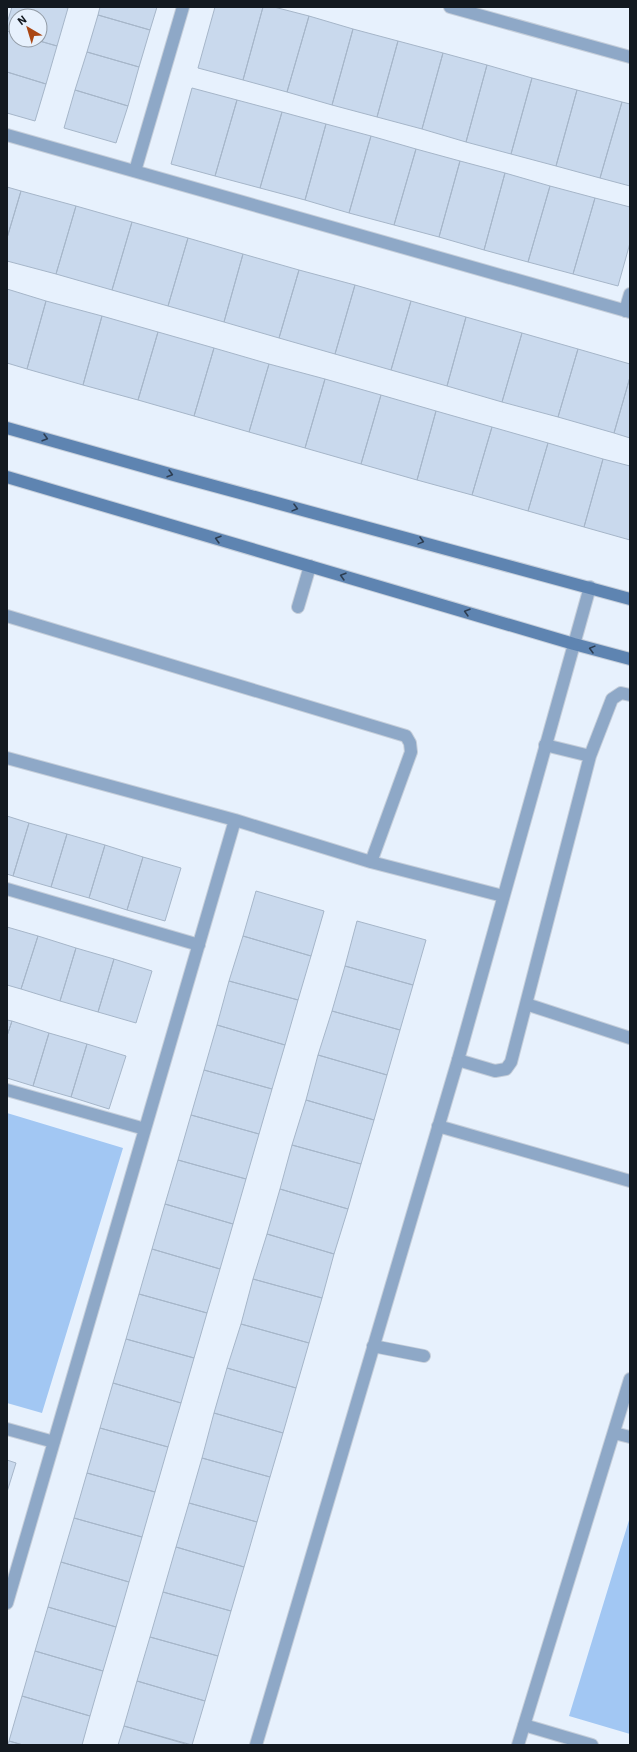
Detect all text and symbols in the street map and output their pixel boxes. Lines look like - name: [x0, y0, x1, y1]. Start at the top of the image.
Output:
- north arrow: [8, 8, 48, 48]
- text: N: [14, 12, 29, 28]
- one-way arrow: [41, 433, 48, 442]
- one-way arrow: [166, 469, 173, 478]
- one-way arrow: [292, 503, 298, 511]
- one-way arrow: [215, 535, 222, 544]
- one-way arrow: [417, 537, 424, 545]
- one-way arrow: [339, 572, 346, 581]
- one-way arrow: [464, 608, 471, 617]
- one-way arrow: [589, 645, 596, 653]

